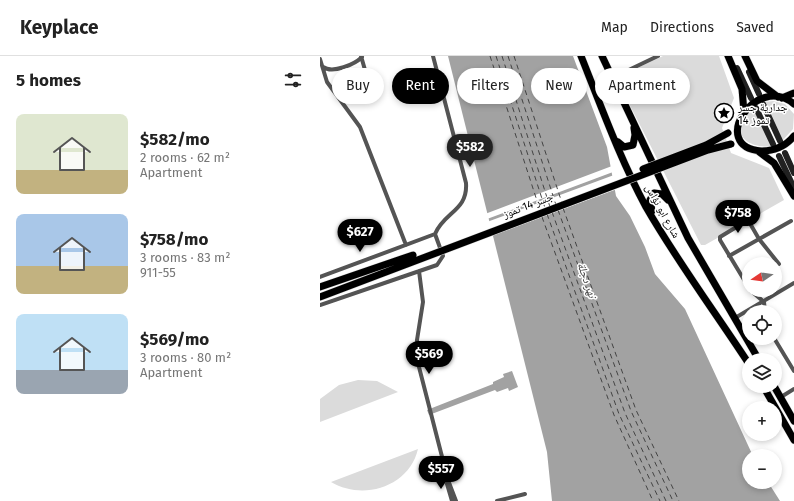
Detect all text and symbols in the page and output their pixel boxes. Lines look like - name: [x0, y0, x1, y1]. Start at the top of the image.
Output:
- text: Keyplace: [20, 16, 98, 39]
- text: Map: [601, 19, 628, 36]
- text: Directions: [650, 19, 714, 36]
- text: Saved: [736, 19, 774, 36]
- chip: Buy: [332, 68, 384, 104]
- chip: Rent: [392, 68, 449, 104]
- chip: Filters: [457, 68, 523, 104]
- chip: New: [531, 68, 587, 104]
- chip: Apartment: [595, 68, 690, 104]
- icon: filters: [282, 69, 304, 91]
- text: 5 homes: [16, 70, 81, 91]
- place label: جدارية جسر 14 تموز: [737, 101, 787, 127]
- place icon: جدارية جسر 14 تموز: [713, 102, 735, 124]
- text: $582/mo: [140, 129, 210, 150]
- icon: home: [48, 130, 96, 178]
- pin: $582: [446, 134, 494, 168]
- text: $582: [456, 139, 484, 154]
- text: 2 rooms · 62 m²: [140, 150, 230, 165]
- text: Apartment: [140, 165, 202, 180]
- street label: شارع ابو نؤاس: [642, 182, 683, 240]
- street label: جسر 14 تموز: [500, 190, 555, 221]
- pin: $758: [714, 200, 762, 234]
- text: $758: [724, 205, 752, 220]
- pin: $627: [336, 219, 384, 253]
- text: $627: [347, 224, 373, 239]
- text: $758/mo: [140, 229, 208, 250]
- icon: home: [48, 230, 96, 278]
- text: 3 rooms · 83 m²: [140, 250, 230, 265]
- north arrow: [742, 257, 782, 297]
- map controls: [742, 257, 782, 489]
- water label: نهر دجلة: [574, 260, 600, 302]
- text: 911-55: [140, 265, 176, 280]
- button: locate: [742, 305, 782, 345]
- text: $569/mo: [140, 329, 209, 350]
- icon: home: [48, 330, 96, 378]
- pin: $569: [405, 341, 453, 375]
- text: $569: [415, 346, 443, 361]
- text: 3 rooms · 80 m²: [140, 350, 231, 365]
- button: layers: [742, 353, 782, 393]
- text: Apartment: [140, 365, 202, 380]
- button: +: [742, 401, 782, 441]
- button: −: [742, 449, 782, 489]
- pin: $557: [417, 456, 465, 490]
- text: $557: [428, 461, 454, 476]

